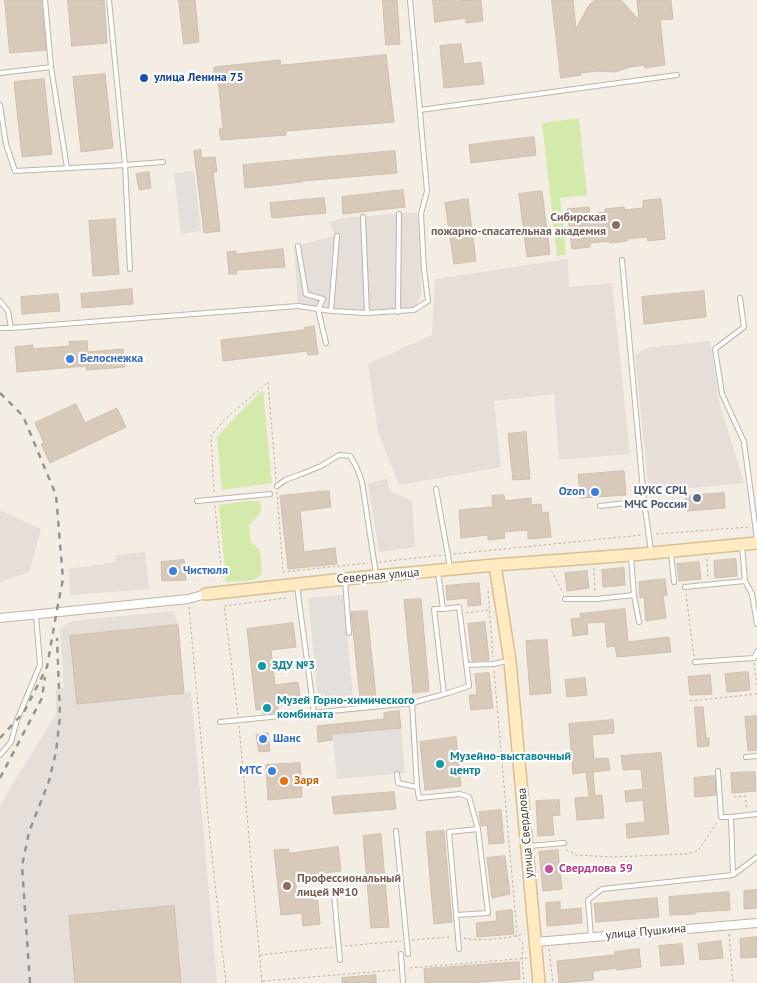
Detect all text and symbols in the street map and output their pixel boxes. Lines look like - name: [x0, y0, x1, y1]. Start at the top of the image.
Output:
- place label: улица Ленина 75: [154, 71, 243, 85]
- marker: улица Ленина 75: [138, 72, 150, 84]
- place label: Сибирская пожарно-спасательная академия: [431, 211, 606, 239]
- marker: Сибирская пожарно-спасательная академия: [610, 219, 622, 231]
- place label: Белоснежка: [80, 352, 143, 366]
- marker: Белоснежка: [64, 353, 76, 365]
- place label: ЦУКС СРЦ МЧС России: [624, 484, 687, 512]
- place label: Ozon: [559, 485, 585, 499]
- marker: Ozon: [589, 486, 601, 498]
- marker: ЦУКС СРЦ МЧС России: [691, 492, 703, 504]
- place label: Чистюля: [183, 564, 228, 578]
- marker: Чистюля: [167, 565, 179, 577]
- street label: Северная улица: [336, 565, 420, 587]
- place label: ЗДУ №3: [272, 659, 315, 673]
- marker: ЗДУ №3: [256, 660, 268, 672]
- place label: Музей Горно-химического комбината: [277, 694, 415, 722]
- marker: Музей Горно-химического комбината: [261, 702, 273, 714]
- place label: Шанс: [273, 732, 301, 746]
- marker: Шанс: [257, 733, 269, 745]
- place label: Музейно-выставочный центр: [450, 750, 571, 778]
- marker: Музейно-выставочный центр: [434, 758, 446, 770]
- place label: МТС: [239, 764, 262, 778]
- marker: МТС: [266, 765, 278, 777]
- place label: Заря: [294, 774, 319, 788]
- marker: Заря: [278, 775, 290, 787]
- street label: улица Свердлова: [515, 787, 537, 879]
- place label: Свердлова 59: [559, 862, 633, 876]
- marker: Свердлова 59: [543, 863, 555, 875]
- place label: Профессиональный лицей №10: [297, 872, 401, 900]
- marker: Профессиональный лицей №10: [281, 880, 293, 892]
- street label: улица Пушкина: [605, 921, 687, 943]

